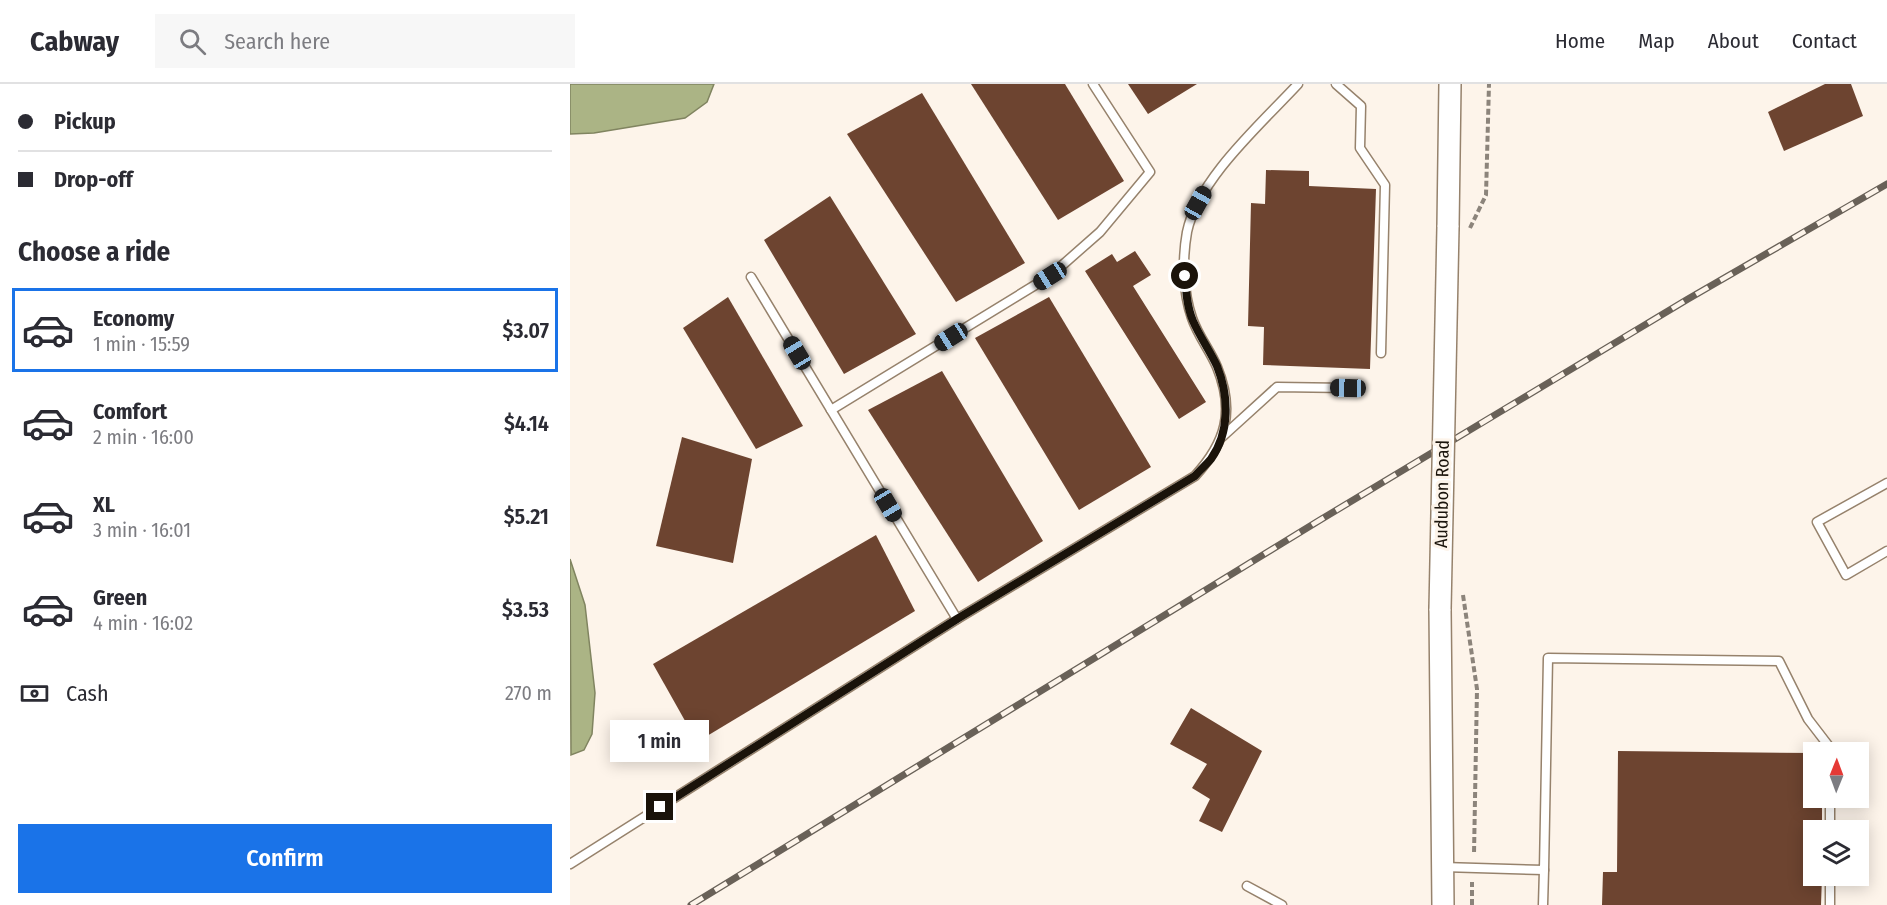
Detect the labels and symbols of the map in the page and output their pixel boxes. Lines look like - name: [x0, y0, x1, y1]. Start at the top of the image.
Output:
- car: [1181, 183, 1215, 223]
- car: [1030, 259, 1070, 293]
- route start: [1171, 262, 1198, 289]
- car: [931, 320, 971, 354]
- car: [780, 333, 814, 373]
- car: [1330, 379, 1366, 397]
- street label: Audubon Road: [1430, 440, 1454, 548]
- car: [871, 485, 905, 525]
- callout: 1 min: [610, 720, 710, 762]
- north arrow: [1803, 742, 1869, 808]
- route end: [646, 793, 673, 820]

